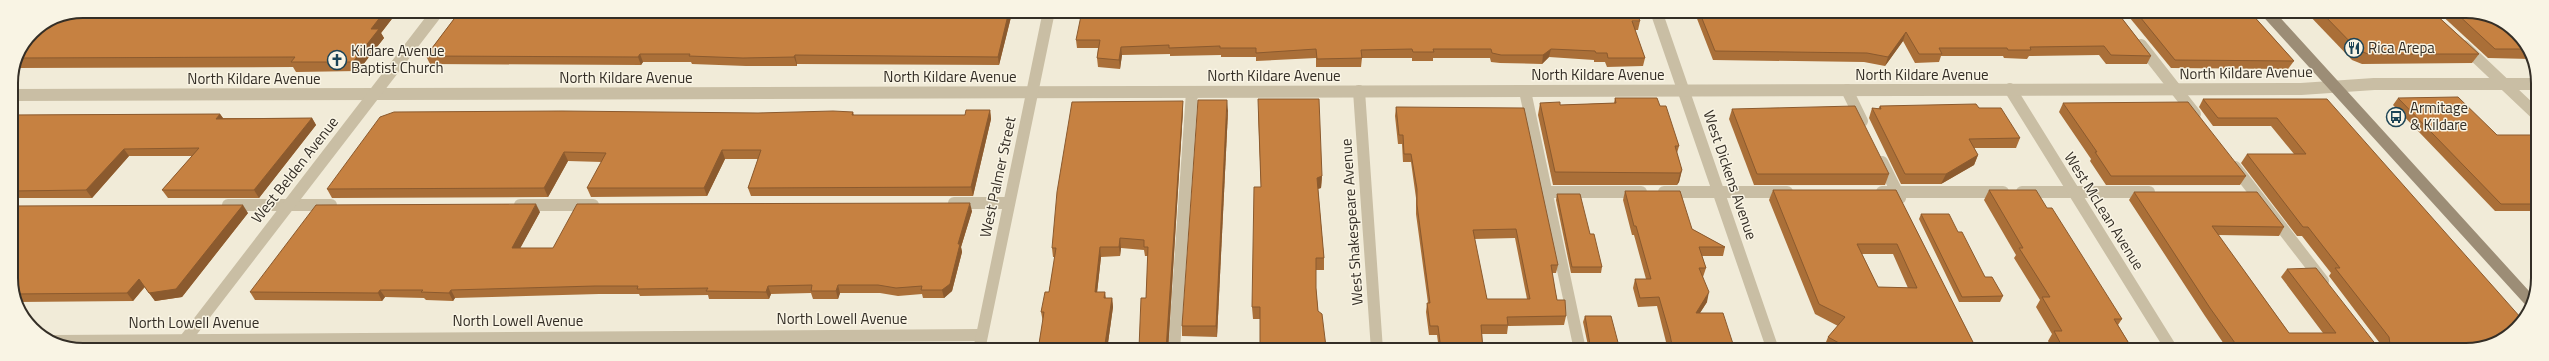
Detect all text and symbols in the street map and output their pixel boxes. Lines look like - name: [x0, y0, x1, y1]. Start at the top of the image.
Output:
- place label: Rica Arepa: [2368, 36, 2435, 59]
- restaurant icon: Rica Arepa: [2343, 37, 2365, 59]
- place label: Kildare Avenue Baptist Church: [351, 39, 445, 79]
- church icon: Kildare Avenue Baptist Church: [326, 49, 348, 71]
- street label: North Kildare Avenue: [2179, 60, 2313, 85]
- street label: North Kildare Avenue: [1531, 63, 1665, 86]
- street label: North Kildare Avenue: [1855, 63, 1989, 86]
- street label: North Kildare Avenue: [1207, 64, 1341, 87]
- street label: North Kildare Avenue: [883, 65, 1017, 88]
- street label: North Kildare Avenue: [559, 66, 693, 89]
- street label: North Kildare Avenue: [187, 67, 321, 90]
- place label: Armitage & Kildare: [2410, 96, 2468, 136]
- bus stop icon: Armitage & Kildare: [2385, 106, 2407, 128]
- street label: West Dickens Avenue: [1698, 107, 1763, 243]
- street label: West Belden Avenue: [245, 111, 344, 228]
- street label: West Palmer Street: [973, 114, 1022, 240]
- street label: West Shakespeare Avenue: [1334, 138, 1369, 306]
- street label: West McLean Avenue: [2059, 147, 2150, 274]
- street label: North Lowell Avenue: [777, 307, 907, 330]
- street label: North Lowell Avenue: [453, 309, 583, 332]
- street label: North Lowell Avenue: [129, 311, 259, 334]

